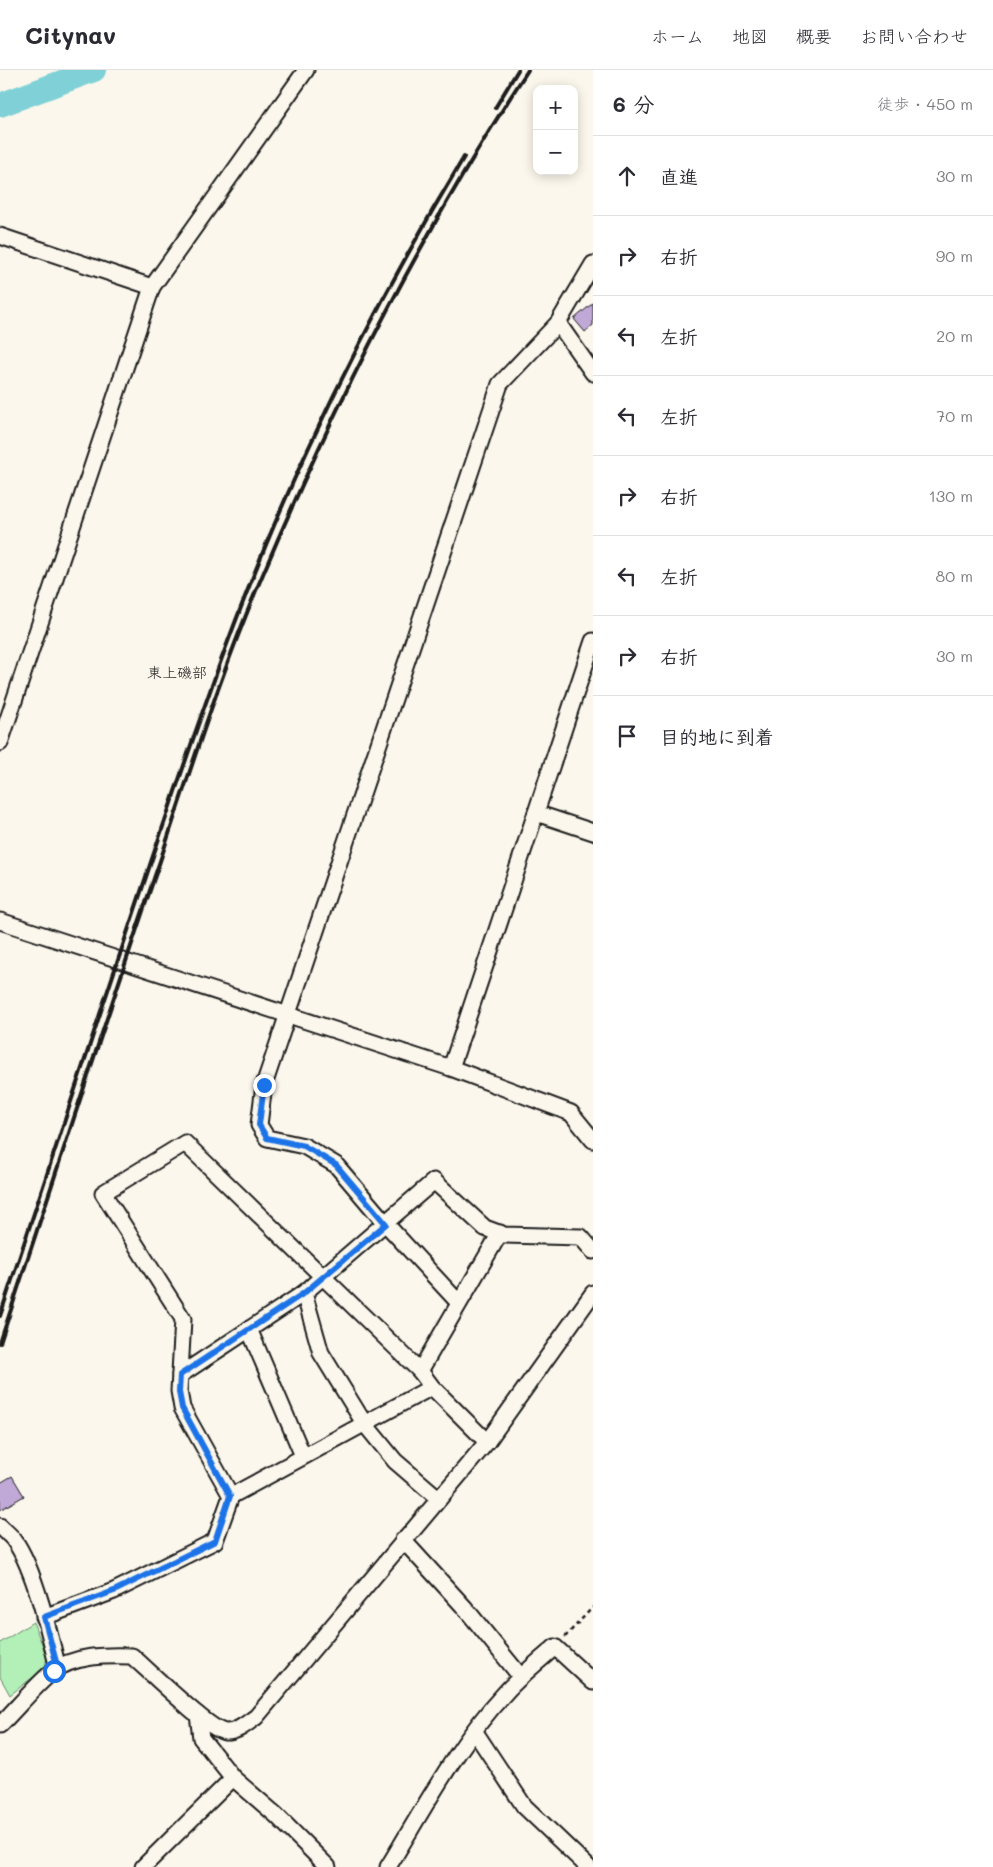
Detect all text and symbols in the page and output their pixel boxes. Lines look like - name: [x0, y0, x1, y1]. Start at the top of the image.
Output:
- text: Citynav: [25, 19, 116, 50]
- text: ホーム: [651, 24, 704, 48]
- text: 地図: [732, 24, 768, 48]
- text: 概要: [796, 24, 832, 48]
- text: お問い合わせ: [860, 24, 968, 48]
- map controls: [533, 85, 578, 175]
- button: +: [533, 85, 578, 130]
- text: 6 分: [613, 90, 654, 117]
- text: 徒歩 · 450 m: [877, 93, 973, 114]
- button: −: [533, 130, 578, 175]
- icon: ahead: [613, 162, 641, 190]
- text: 直進: [660, 164, 698, 189]
- text: 30 m: [936, 165, 973, 186]
- icon: right: [613, 242, 641, 270]
- text: 右折: [660, 244, 698, 269]
- text: 90 m: [936, 245, 973, 266]
- icon: left: [613, 322, 641, 350]
- text: 左折: [660, 324, 698, 349]
- text: 20 m: [936, 325, 973, 346]
- icon: left: [613, 402, 641, 430]
- text: 左折: [660, 404, 698, 429]
- text: 70 m: [936, 405, 973, 426]
- icon: right: [613, 482, 641, 510]
- text: 右折: [660, 484, 698, 509]
- text: 130 m: [929, 485, 973, 506]
- icon: left: [613, 562, 641, 590]
- text: 左折: [660, 564, 698, 589]
- text: 80 m: [936, 565, 973, 586]
- icon: right: [613, 642, 641, 670]
- text: 右折: [660, 644, 698, 669]
- text: 30 m: [936, 645, 973, 666]
- district label: 東上磯部: [147, 662, 207, 682]
- icon: arrive: [613, 722, 641, 750]
- text: 目的地に到着: [660, 724, 774, 749]
- route end: [253, 1074, 276, 1097]
- route start: [43, 1660, 66, 1683]

